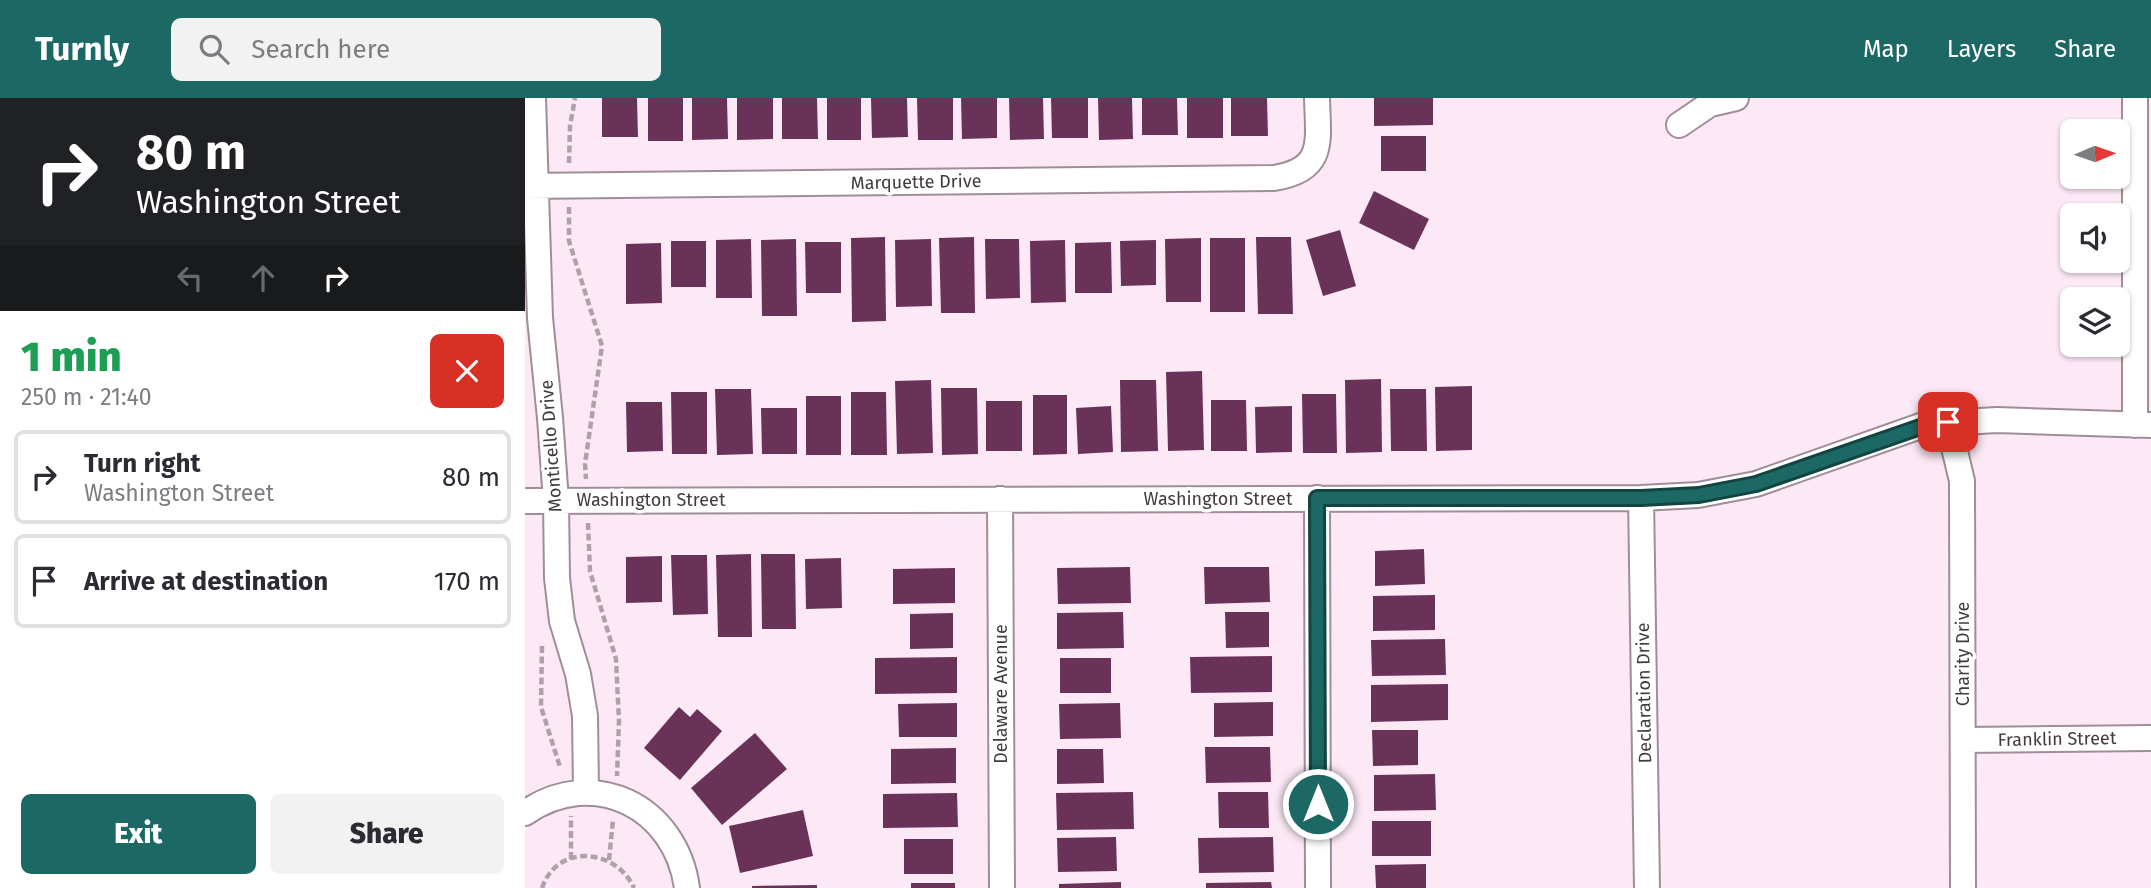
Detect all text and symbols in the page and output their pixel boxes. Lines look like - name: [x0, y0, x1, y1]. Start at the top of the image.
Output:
- search box: [171, 18, 661, 81]
- text: Turnly: [35, 29, 129, 69]
- icon: search: [195, 30, 233, 68]
- text: Search here: [251, 34, 390, 65]
- text: Map: [1863, 35, 1909, 63]
- text: Layers: [1947, 35, 2016, 63]
- text: Share: [2054, 35, 2116, 63]
- north arrow: [2060, 119, 2130, 189]
- map controls: [2060, 119, 2130, 357]
- text: 80 m: [136, 123, 246, 182]
- icon: right: [21, 126, 112, 217]
- street label: Marquette Drive: [850, 170, 982, 194]
- text: Washington Street: [136, 183, 400, 221]
- button: sound: [2060, 203, 2130, 273]
- icon: left: [171, 259, 209, 297]
- icon: ahead: [244, 259, 282, 297]
- icon: right: [317, 259, 355, 297]
- button: layers: [2060, 287, 2130, 357]
- text: 1 min: [21, 332, 122, 382]
- button: close: [430, 334, 504, 408]
- street label: Monticello Drive: [535, 379, 567, 513]
- text: 250 m · 21:40: [21, 383, 152, 411]
- pin: [1918, 392, 1978, 452]
- icon: arrive: [1929, 403, 1967, 441]
- text: Turn right: [84, 448, 201, 479]
- icon: right: [25, 458, 63, 496]
- text: 80 m: [442, 462, 500, 493]
- text: Washington Street: [84, 479, 274, 507]
- street label: Washington Street: [1144, 488, 1293, 510]
- street label: Washington Street: [577, 489, 726, 511]
- icon: arrive: [25, 562, 63, 600]
- text: Arrive at destination: [84, 566, 328, 597]
- text: 170 m: [434, 566, 500, 597]
- street label: Charity Drive: [1952, 602, 1974, 706]
- street label: Declaration Drive: [1632, 622, 1656, 764]
- street label: Delaware Avenue: [990, 624, 1012, 764]
- street label: Franklin Street: [1998, 727, 2117, 751]
- position arrow: [1281, 767, 1355, 841]
- button: Exit: [21, 794, 256, 874]
- button: Share: [270, 794, 504, 874]

